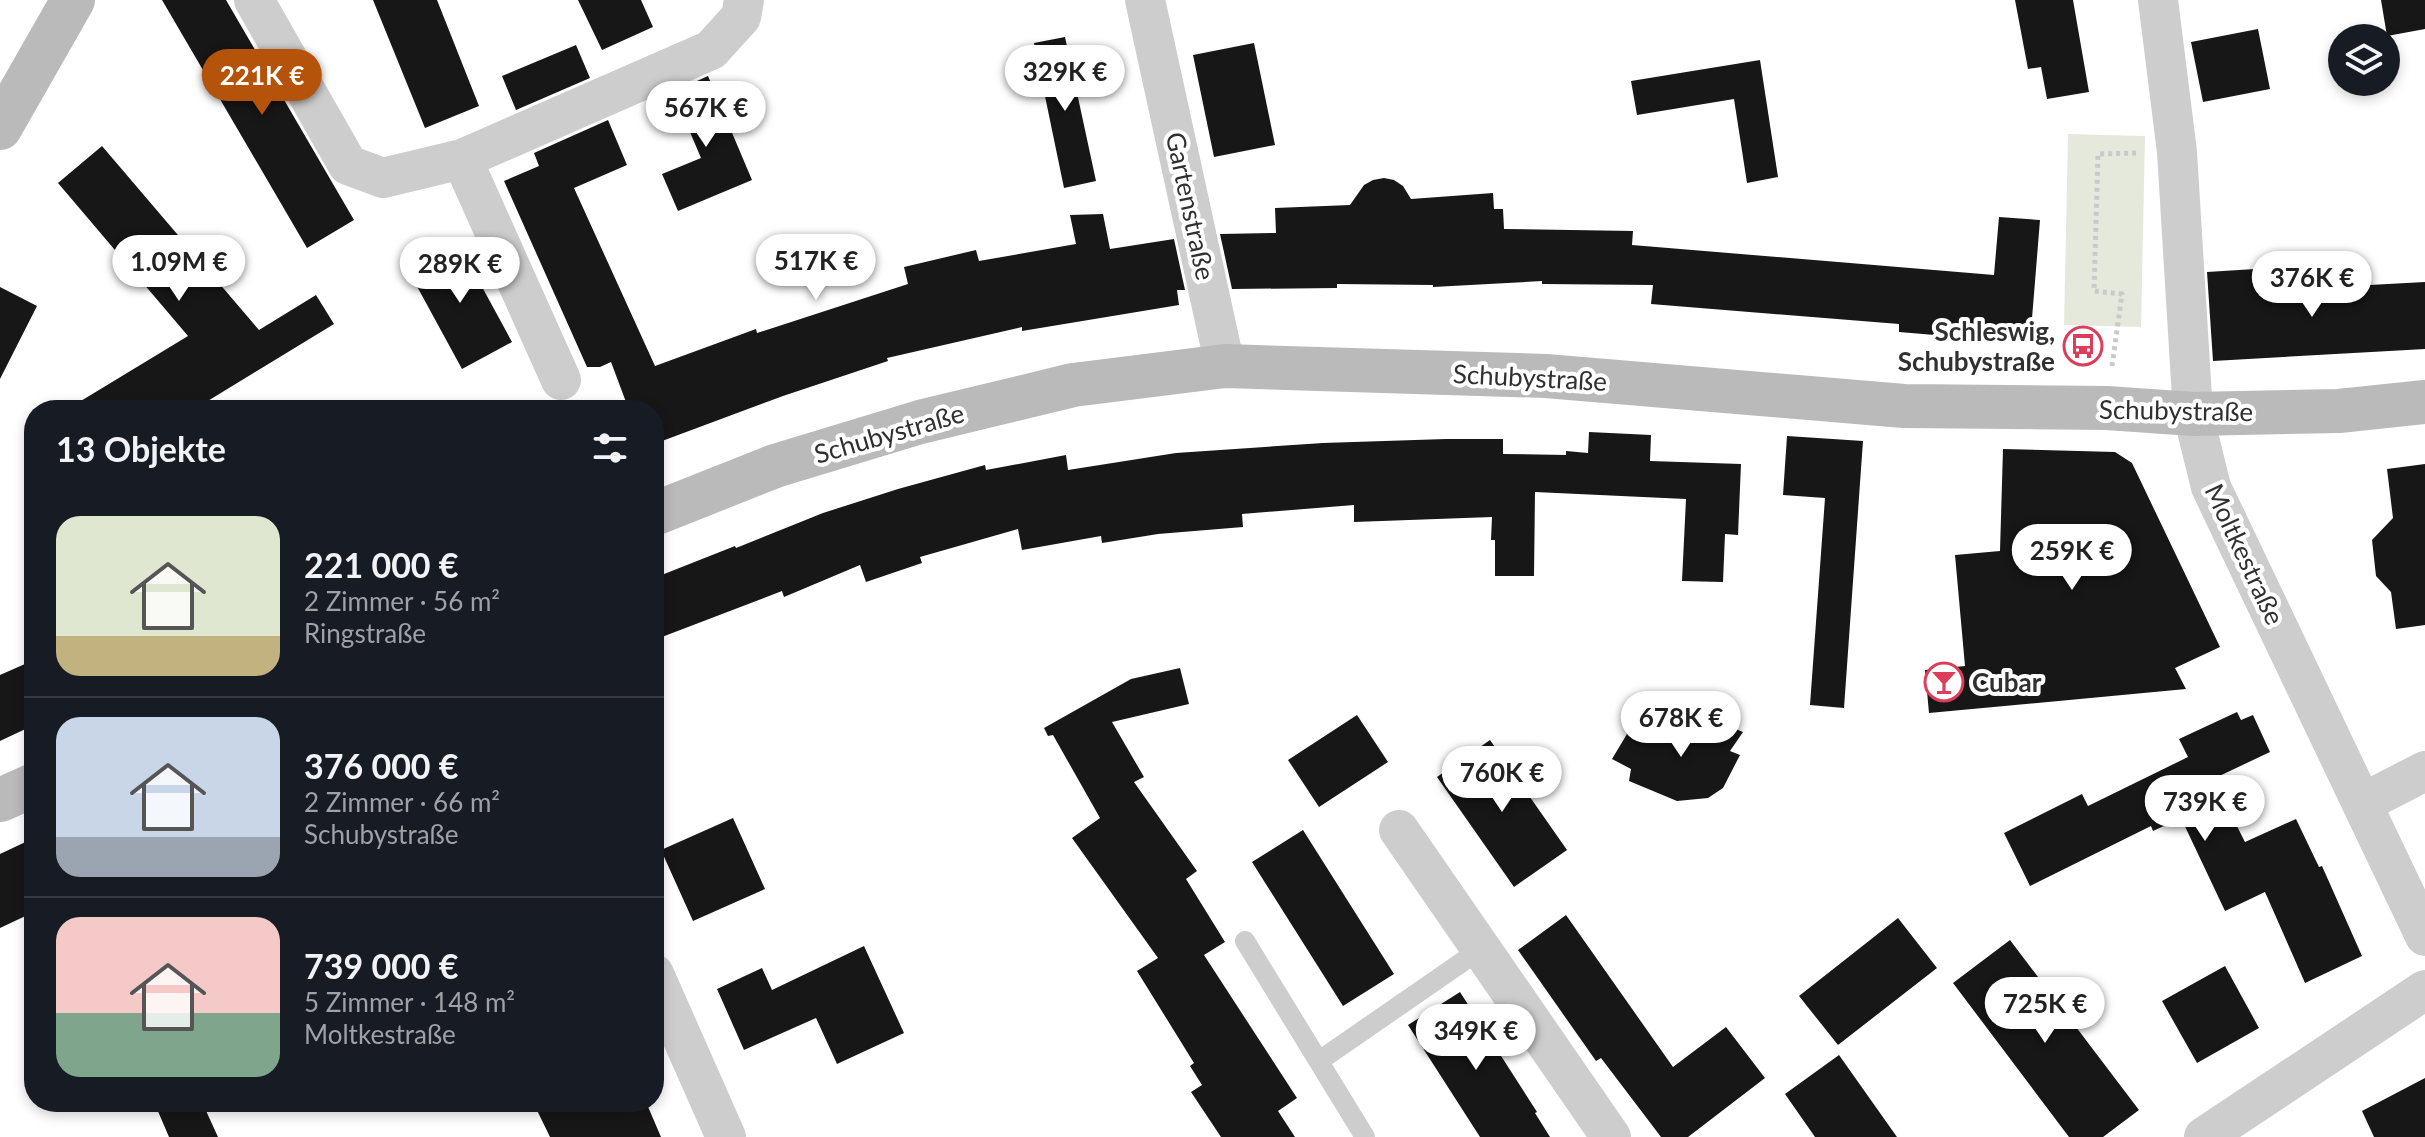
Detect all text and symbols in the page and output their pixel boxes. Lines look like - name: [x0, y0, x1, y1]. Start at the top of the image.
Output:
- map controls: [2328, 24, 2400, 96]
- button: layers: [2328, 24, 2400, 96]
- pin: 329K €: [1000, 45, 1130, 113]
- pin: 221K €: [197, 49, 327, 117]
- text: 329K €: [1023, 55, 1107, 87]
- text: 221K €: [220, 59, 304, 91]
- pin: 567K €: [641, 81, 771, 149]
- text: 567K €: [664, 91, 748, 123]
- street label: Gartenstraße: [1160, 129, 1222, 283]
- pin: 517K €: [751, 234, 881, 302]
- pin: 1.09M €: [105, 235, 253, 303]
- pin: 289K €: [395, 237, 525, 305]
- text: 517K €: [774, 244, 858, 276]
- text: 1.09M €: [130, 245, 228, 277]
- text: 289K €: [418, 247, 502, 279]
- pin: 376K €: [2247, 251, 2377, 319]
- text: 376K €: [2270, 261, 2354, 293]
- place label: Schleswig, Schubystraße: [1898, 315, 2055, 377]
- bus stop icon: Schleswig, Schubystraße: [2062, 325, 2104, 367]
- street label: Schubystraße: [1452, 357, 1608, 397]
- street label: Schubystraße: [2099, 393, 2253, 427]
- street label: Schubystraße: [810, 396, 968, 470]
- icon: filters: [588, 426, 632, 470]
- text: 13 Objekte: [56, 428, 226, 469]
- street label: Moltkestraße: [2198, 478, 2292, 630]
- pin: 259K €: [2007, 524, 2137, 592]
- text: 259K €: [2030, 534, 2114, 566]
- text: 221 000 €: [304, 544, 459, 585]
- icon: home: [120, 548, 216, 644]
- text: 2 Zimmer · 56 m²: [304, 585, 500, 617]
- text: Ringstraße: [304, 617, 426, 649]
- bar icon: Cubar: [1923, 661, 1965, 703]
- place label: Cubar: [1972, 666, 2042, 698]
- pin: 678K €: [1616, 691, 1746, 759]
- text: 678K €: [1639, 701, 1723, 733]
- text: 376 000 €: [304, 745, 459, 786]
- pin: 760K €: [1437, 746, 1567, 814]
- icon: home: [120, 749, 216, 845]
- text: 760K €: [1460, 756, 1544, 788]
- pin: 739K €: [2140, 775, 2270, 843]
- text: 739K €: [2163, 785, 2247, 817]
- text: 2 Zimmer · 66 m²: [304, 786, 500, 818]
- text: Schubystraße: [304, 818, 458, 850]
- text: 739 000 €: [304, 945, 459, 986]
- icon: home: [120, 949, 216, 1045]
- pin: 725K €: [1980, 977, 2110, 1045]
- text: 5 Zimmer · 148 m²: [304, 986, 515, 1018]
- text: 725K €: [2003, 987, 2087, 1019]
- pin: 349K €: [1411, 1004, 1541, 1072]
- text: 349K €: [1434, 1014, 1518, 1046]
- text: Moltkestraße: [304, 1018, 456, 1050]

